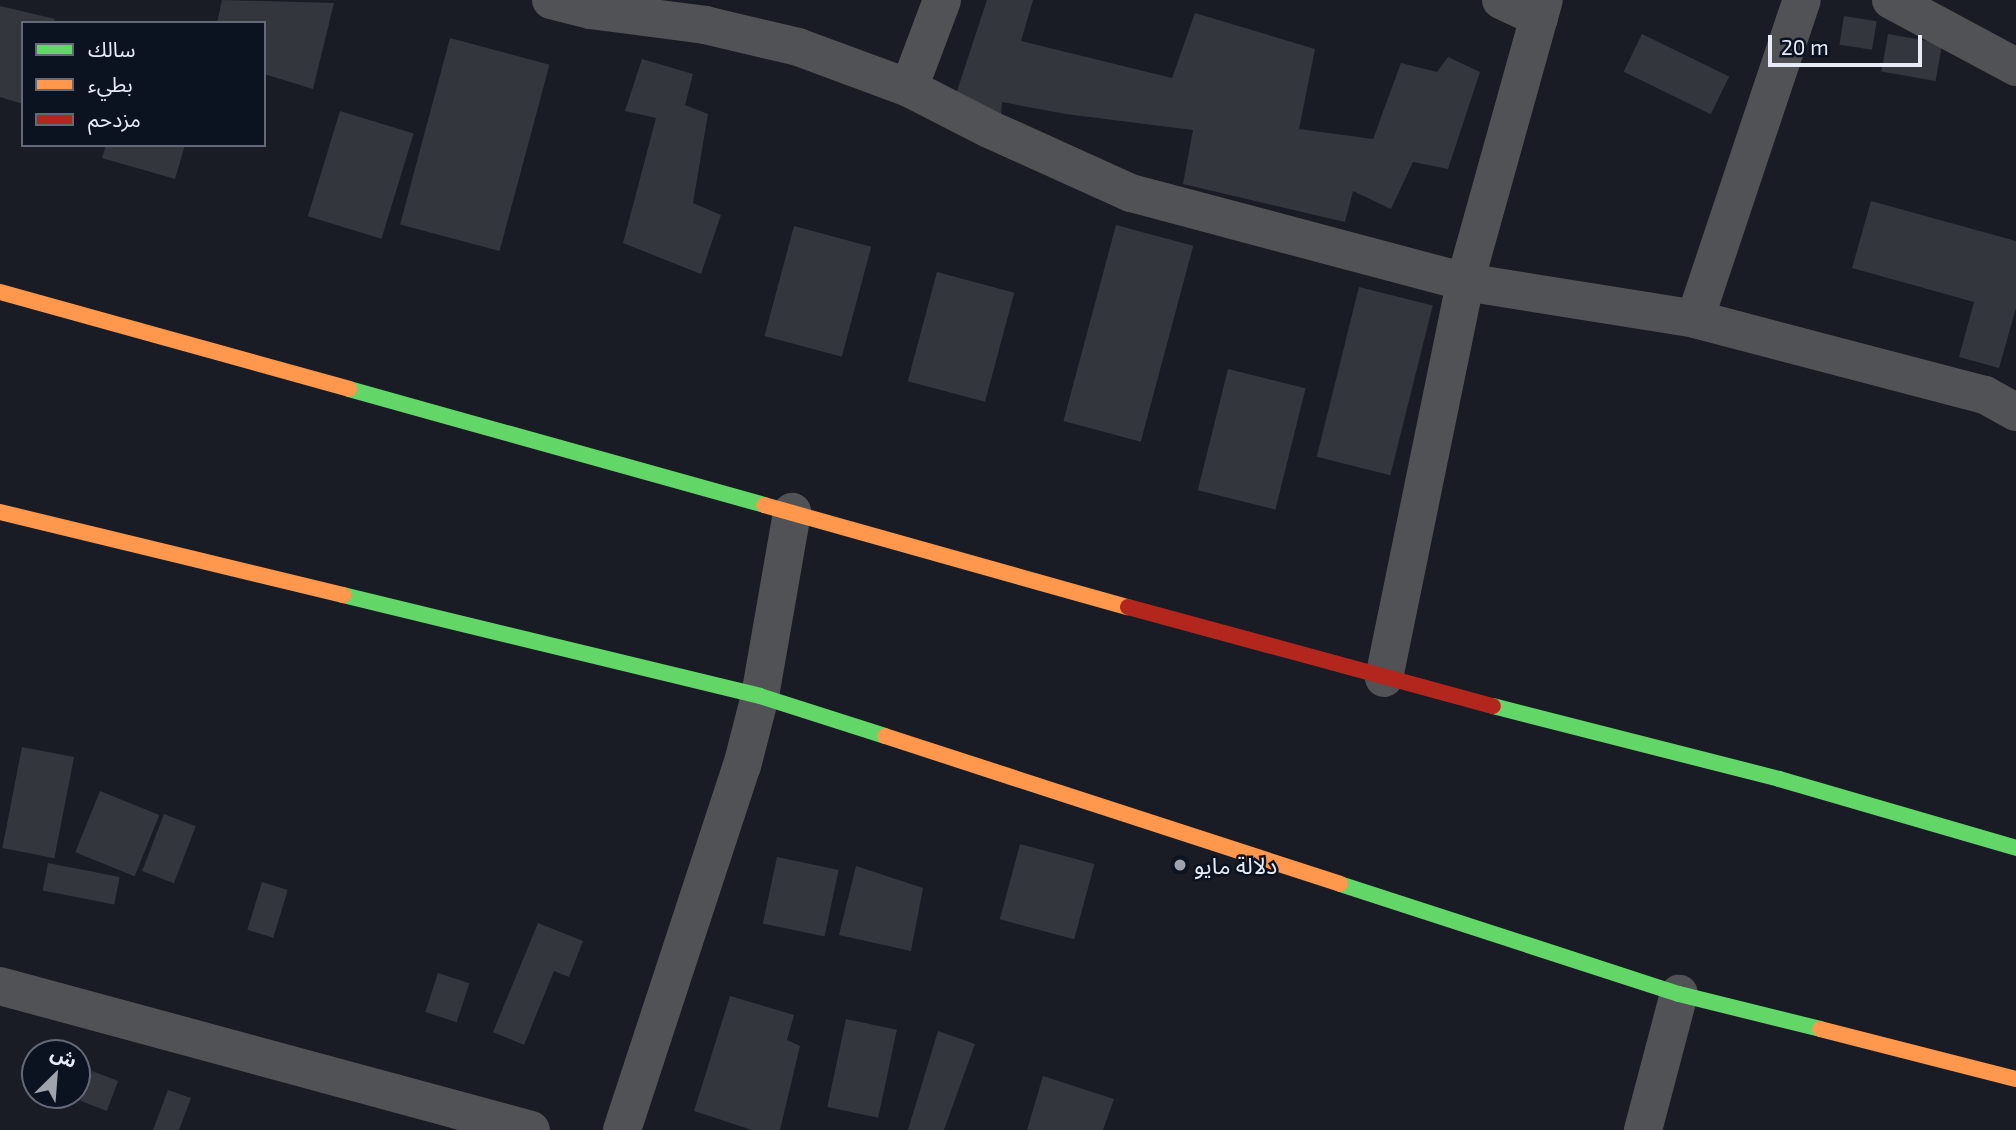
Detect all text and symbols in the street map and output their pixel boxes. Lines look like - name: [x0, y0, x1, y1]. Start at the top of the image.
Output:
- legend: [21, 21, 266, 147]
- scale bar: [1771, 21, 1925, 65]
- text: 20 m: [1781, 34, 1829, 59]
- text: سالك: [88, 36, 135, 61]
- text: بطيء: [88, 71, 133, 96]
- text: مزدحم: [88, 106, 141, 131]
- place label: دلالة مايو: [1194, 851, 1277, 879]
- marker: دلالة مايو: [1172, 857, 1188, 873]
- north arrow: [21, 1039, 91, 1109]
- text: ش: [48, 1040, 81, 1072]

